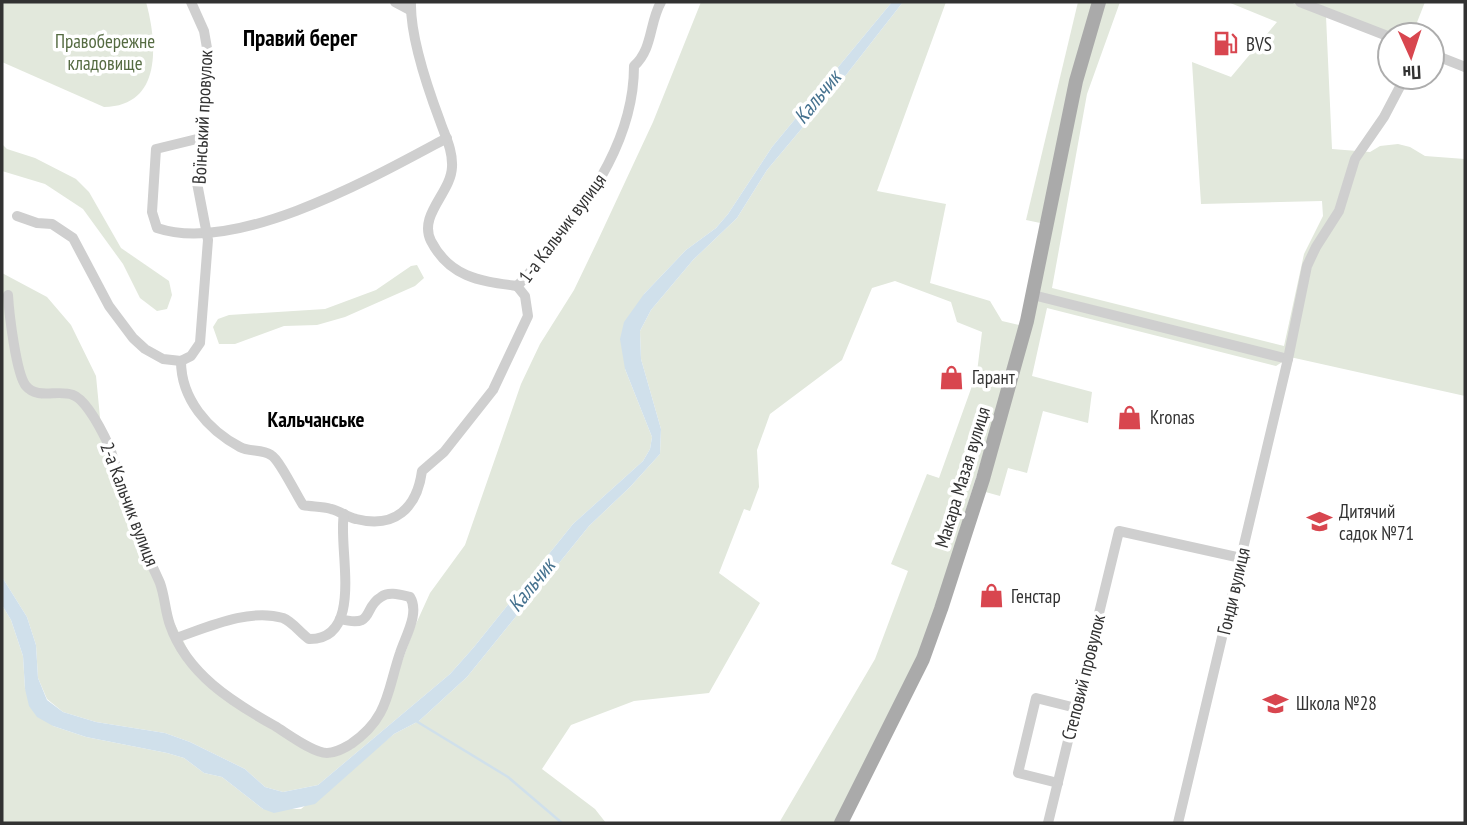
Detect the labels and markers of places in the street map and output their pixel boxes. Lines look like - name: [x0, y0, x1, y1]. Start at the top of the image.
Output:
- fuel station icon: BVS: [1212, 30, 1240, 58]
- place label: BVS: [1246, 32, 1272, 56]
- shop icon: Гарант: [938, 363, 966, 391]
- place label: Гарант: [972, 365, 1016, 389]
- shop icon: Kronas: [1116, 403, 1144, 431]
- place label: Kronas: [1150, 405, 1195, 429]
- place label: Дитячий садок №71: [1339, 499, 1414, 545]
- school or university icon: Дитячий садок №71: [1305, 508, 1333, 536]
- shop icon: Генстар: [977, 582, 1005, 610]
- place label: Генстар: [1011, 584, 1061, 608]
- school or university icon: Школа №28: [1262, 689, 1290, 717]
- place label: Школа №28: [1296, 691, 1377, 715]

